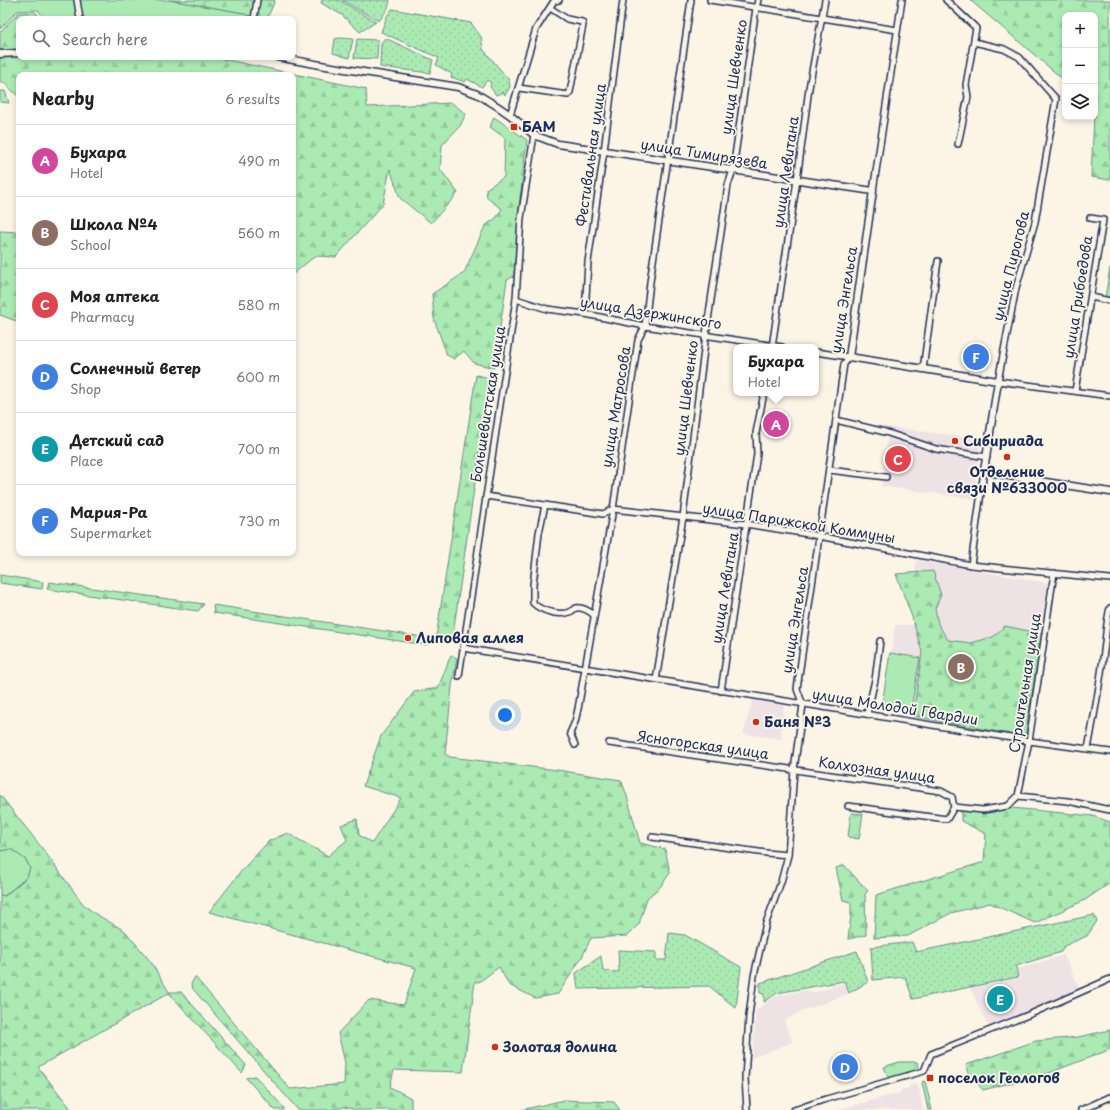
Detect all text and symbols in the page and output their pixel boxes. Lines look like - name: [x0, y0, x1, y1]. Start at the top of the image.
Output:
- map controls: [1062, 12, 1098, 120]
- button: +: [1062, 12, 1098, 48]
- search box: [16, 16, 296, 60]
- street label: улица Шевченко: [715, 18, 752, 136]
- icon: search: [30, 27, 52, 49]
- text: Search here: [62, 27, 148, 50]
- button: −: [1062, 48, 1098, 84]
- street label: Фестивальная улица: [570, 82, 611, 228]
- button: layers: [1062, 84, 1098, 120]
- text: Nearby: [32, 85, 94, 111]
- text: 6 results: [225, 89, 280, 108]
- street label: улица Левитана: [767, 115, 804, 229]
- place label: БАМ: [522, 116, 556, 137]
- marker: БАМ: [509, 122, 519, 132]
- street label: улица Тимирязева: [639, 133, 769, 174]
- text: Бухара: [70, 140, 127, 163]
- text: A: [40, 151, 50, 170]
- text: 490 m: [238, 151, 280, 170]
- text: Hotel: [70, 163, 103, 182]
- street label: улица Пирогова: [987, 208, 1034, 323]
- text: Школа №4: [70, 212, 157, 235]
- text: B: [41, 223, 49, 242]
- text: 560 m: [238, 223, 280, 242]
- street label: улица Грибоедова: [1057, 234, 1098, 360]
- text: School: [70, 235, 111, 254]
- street label: улица Энгельса: [825, 245, 862, 355]
- text: Моя аптека: [70, 284, 160, 307]
- street label: улица Дзержинского: [579, 291, 724, 334]
- text: C: [40, 295, 50, 314]
- text: 580 m: [238, 295, 280, 314]
- text: Pharmacy: [70, 307, 135, 326]
- street label: Большевистская улица: [465, 324, 510, 484]
- street label: улица Шевченко: [668, 339, 703, 457]
- pin: F: [963, 342, 989, 372]
- street label: улица Матросова: [596, 344, 636, 469]
- popup: [733, 344, 819, 396]
- text: Бухара: [748, 349, 804, 372]
- text: Солнечный ветер: [70, 356, 201, 379]
- text: D: [40, 367, 50, 386]
- text: 600 m: [236, 367, 280, 386]
- text: Hotel: [748, 372, 781, 391]
- text: Shop: [70, 379, 101, 398]
- pin: A: [763, 409, 789, 439]
- text: Детский сад: [70, 428, 164, 451]
- place label: Сибириада: [963, 430, 1044, 451]
- marker: Сибириада: [950, 436, 960, 446]
- text: E: [41, 439, 49, 458]
- text: 700 m: [238, 439, 280, 458]
- pin: C: [885, 444, 911, 474]
- text: Place: [70, 451, 103, 470]
- marker: Отделение связи №633000: [1002, 452, 1012, 462]
- place label: Отделение связи №633000: [947, 461, 1067, 498]
- street label: улица Парижской Коммуны: [701, 497, 897, 548]
- text: Мария-Ра: [70, 500, 148, 523]
- text: F: [41, 511, 49, 530]
- text: 730 m: [239, 511, 280, 530]
- text: Supermarket: [70, 523, 152, 542]
- street label: улица Левитана: [705, 531, 744, 645]
- street label: улица Энгельса: [776, 565, 813, 675]
- street label: Строительная улица: [1003, 611, 1046, 754]
- place label: Липовая аллея: [416, 627, 524, 648]
- marker: Липовая аллея: [403, 633, 413, 643]
- pin: B: [948, 652, 974, 682]
- street label: улица Молодой Гвардии: [811, 683, 980, 730]
- your location: [495, 705, 515, 725]
- place label: Баня №3: [764, 711, 831, 732]
- marker: Баня №3: [751, 717, 761, 727]
- street label: Ясногорская улица: [636, 725, 770, 764]
- street label: Колхозная улица: [817, 751, 937, 788]
- pin: E: [987, 984, 1013, 1014]
- place label: Золотая долина: [502, 1036, 618, 1057]
- marker: Золотая долина: [490, 1042, 500, 1052]
- pin: D: [832, 1052, 858, 1082]
- place label: поселок Геологов: [938, 1067, 1060, 1088]
- marker: поселок Геологов: [925, 1073, 935, 1083]

